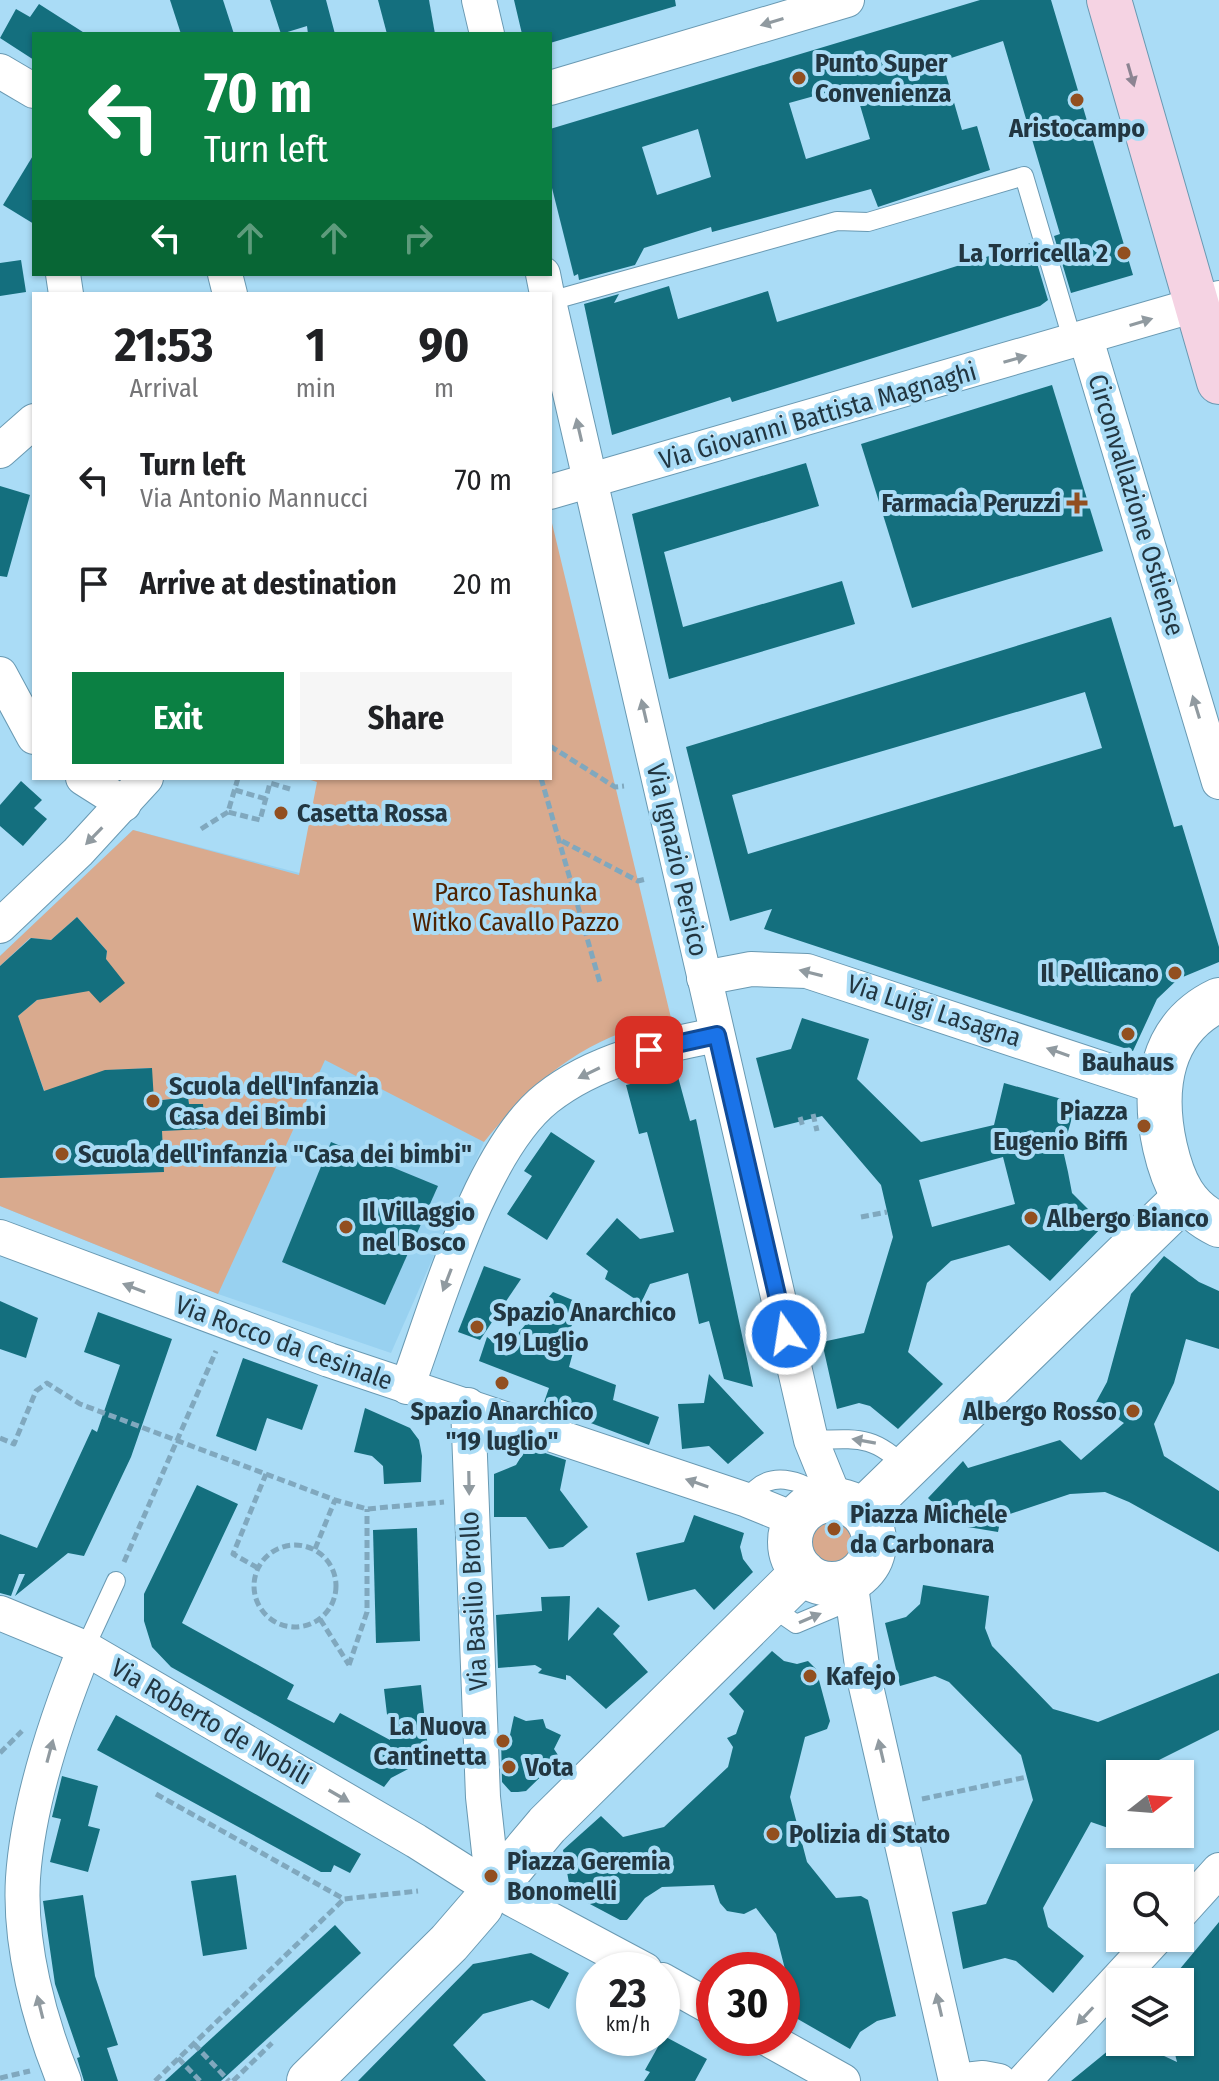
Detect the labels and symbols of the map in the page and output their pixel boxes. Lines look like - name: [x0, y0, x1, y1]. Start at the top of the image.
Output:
- one-way arrow: [759, 16, 783, 29]
- place label: Punto Super Convenienza: [815, 48, 951, 109]
- one-way arrow: [1125, 63, 1138, 87]
- marker: Punto Super Convenienza: [790, 69, 808, 87]
- marker: Aristocampo: [1068, 91, 1086, 109]
- place label: Aristocampo: [1008, 113, 1145, 144]
- place label: La Torricella 2: [958, 238, 1108, 269]
- marker: La Torricella 2: [1115, 244, 1133, 262]
- one-way arrow: [1130, 315, 1154, 328]
- one-way arrow: [1004, 352, 1028, 365]
- street label: Via Giovanni Battista Magnaghi: [656, 356, 980, 476]
- street label: Circonvallazione Ostiense: [1081, 370, 1191, 640]
- one-way arrow: [572, 418, 584, 443]
- place label: Farmacia Peruzzi: [881, 488, 1061, 519]
- marker: Farmacia Peruzzi: [1068, 494, 1086, 512]
- one-way arrow: [1190, 695, 1202, 719]
- one-way arrow: [637, 698, 650, 723]
- street label: Via Ignazio Persico: [640, 761, 714, 959]
- place label: Casetta Rossa: [297, 798, 448, 829]
- marker: Casetta Rossa: [272, 804, 290, 822]
- one-way arrow: [85, 826, 103, 845]
- park label: Parco Tashunka Witko Cavallo Pazzo: [412, 877, 620, 938]
- place label: Il Pellicano: [1041, 958, 1159, 989]
- marker: Il Pellicano: [1166, 964, 1184, 982]
- one-way arrow: [798, 966, 823, 978]
- street label: Via Luigi Lasagna: [843, 968, 1025, 1054]
- pin: [615, 1016, 683, 1084]
- marker: Bauhaus: [1119, 1025, 1137, 1043]
- one-way arrow: [1046, 1046, 1070, 1058]
- place label: Bauhaus: [1082, 1047, 1174, 1078]
- one-way arrow: [578, 1066, 601, 1080]
- place label: Scuola dell'Infanzia Casa dei Bimbi: [169, 1071, 379, 1132]
- marker: Scuola dell'Infanzia Casa dei Bimbi: [144, 1092, 162, 1110]
- place label: Piazza Eugenio Biffi: [993, 1096, 1128, 1157]
- marker: Piazza Eugenio Biffi: [1135, 1117, 1153, 1135]
- place label: Scuola dell'infanzia "Casa dei bimbi": [78, 1139, 472, 1170]
- marker: Scuola dell'infanzia "Casa dei bimbi": [53, 1145, 71, 1163]
- place label: Il Villaggio nel Bosco: [362, 1197, 475, 1258]
- place label: Albergo Bianco: [1046, 1203, 1209, 1234]
- marker: Albergo Bianco: [1022, 1209, 1040, 1227]
- marker: Il Villaggio nel Bosco: [337, 1218, 355, 1236]
- one-way arrow: [440, 1268, 453, 1292]
- one-way arrow: [122, 1281, 146, 1294]
- street label: Via Rocco da Cesinale: [171, 1289, 397, 1397]
- position arrow: [744, 1292, 828, 1376]
- place label: Spazio Anarchico 19 Luglio: [493, 1297, 676, 1358]
- marker: Spazio Anarchico 19 Luglio: [468, 1318, 486, 1336]
- marker: Spazio Anarchico "19 luglio": [493, 1374, 511, 1392]
- place label: Spazio Anarchico "19 luglio": [410, 1396, 594, 1457]
- place label: Albergo Rosso: [962, 1396, 1117, 1427]
- marker: Albergo Rosso: [1124, 1402, 1142, 1420]
- one-way arrow: [851, 1434, 876, 1446]
- one-way arrow: [463, 1471, 475, 1496]
- one-way arrow: [685, 1477, 709, 1489]
- place label: Piazza Michele da Carbonara: [850, 1499, 1007, 1560]
- street label: Via Basilio Brollo: [454, 1510, 494, 1692]
- marker: Piazza Michele da Carbonara: [825, 1520, 843, 1538]
- one-way arrow: [798, 1612, 822, 1625]
- street label: Via Roberto de Nobili: [105, 1652, 317, 1792]
- place label: Kafejo: [826, 1661, 896, 1692]
- marker: Kafejo: [801, 1667, 819, 1685]
- place label: La Nuova Cantinetta: [373, 1711, 487, 1772]
- marker: La Nuova Cantinetta: [494, 1732, 512, 1750]
- one-way arrow: [45, 1739, 57, 1764]
- one-way arrow: [874, 1739, 887, 1764]
- place label: Vota: [524, 1752, 574, 1783]
- marker: Vota: [500, 1758, 518, 1776]
- north arrow: [1106, 1760, 1194, 1848]
- one-way arrow: [328, 1789, 350, 1803]
- place label: Polizia di Stato: [789, 1819, 950, 1850]
- marker: Polizia di Stato: [764, 1825, 782, 1843]
- place label: Piazza Geremia Bonomelli: [507, 1846, 671, 1907]
- marker: Piazza Geremia Bonomelli: [482, 1867, 500, 1885]
- speed limit sign: 30: [696, 1952, 800, 2056]
- one-way arrow: [932, 1992, 945, 2017]
- one-way arrow: [34, 1994, 46, 2019]
- one-way arrow: [1076, 2006, 1094, 2025]

